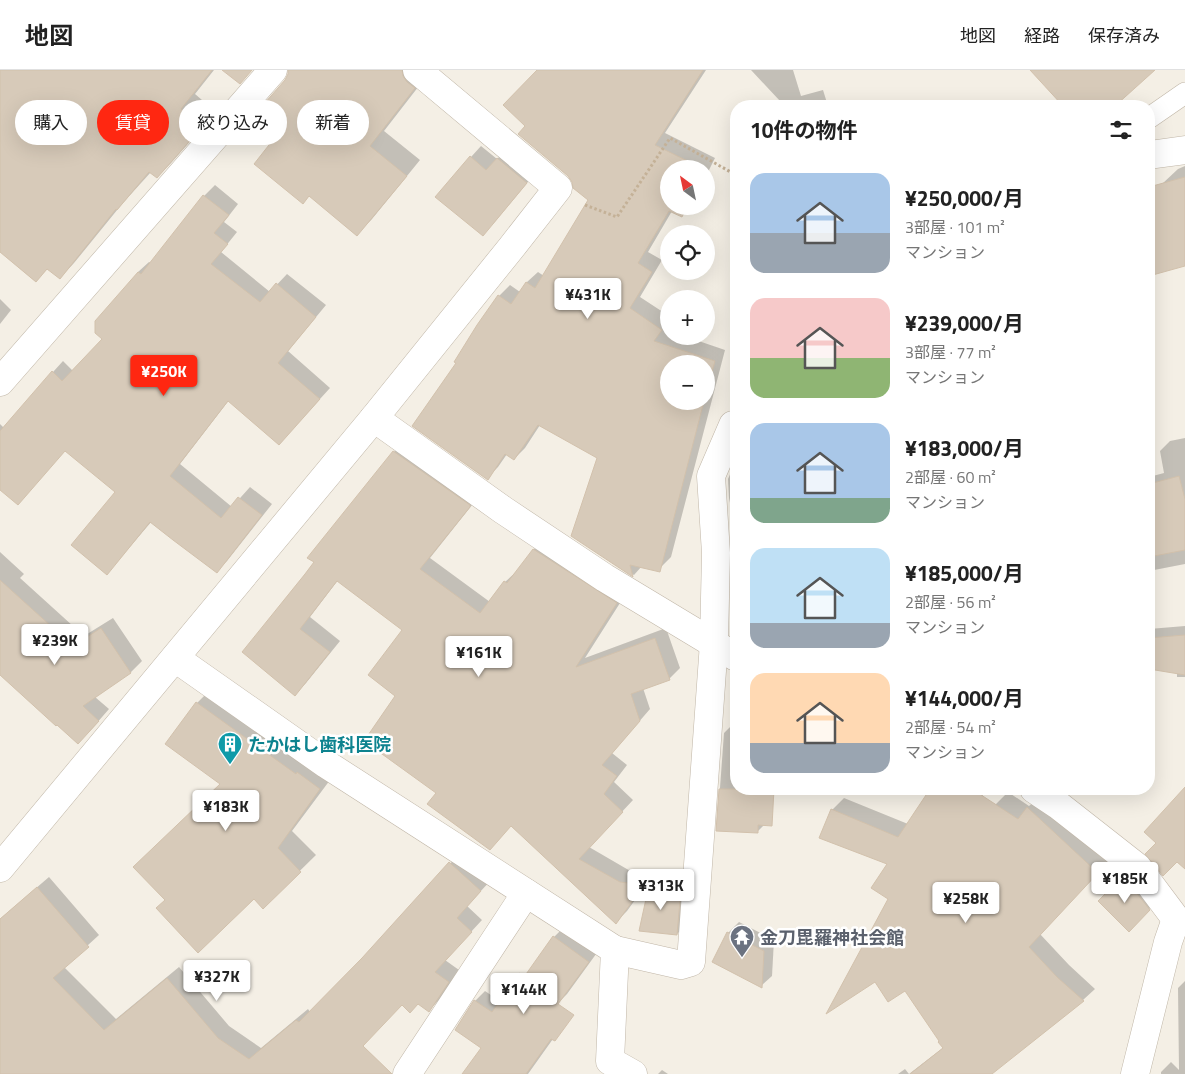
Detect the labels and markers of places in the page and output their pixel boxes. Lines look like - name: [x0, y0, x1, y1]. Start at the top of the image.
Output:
- pin: ¥431K: [553, 278, 623, 320]
- pin: ¥250K: [129, 354, 199, 397]
- pin: ¥239K: [20, 624, 90, 666]
- pin: ¥161K: [444, 636, 514, 678]
- building icon: たかはし歯科医院: [217, 731, 243, 765]
- place label: たかはし歯科医院: [248, 731, 391, 758]
- pin: ¥183K: [191, 790, 261, 832]
- pin: ¥185K: [1090, 862, 1160, 904]
- pin: ¥313K: [626, 868, 696, 911]
- pin: ¥258K: [931, 882, 1001, 924]
- temple icon: 金刀毘羅神社会館: [729, 924, 755, 958]
- place label: 金刀毘羅神社会館: [760, 924, 904, 951]
- pin: ¥327K: [182, 960, 252, 1002]
- pin: ¥144K: [489, 972, 559, 1015]

